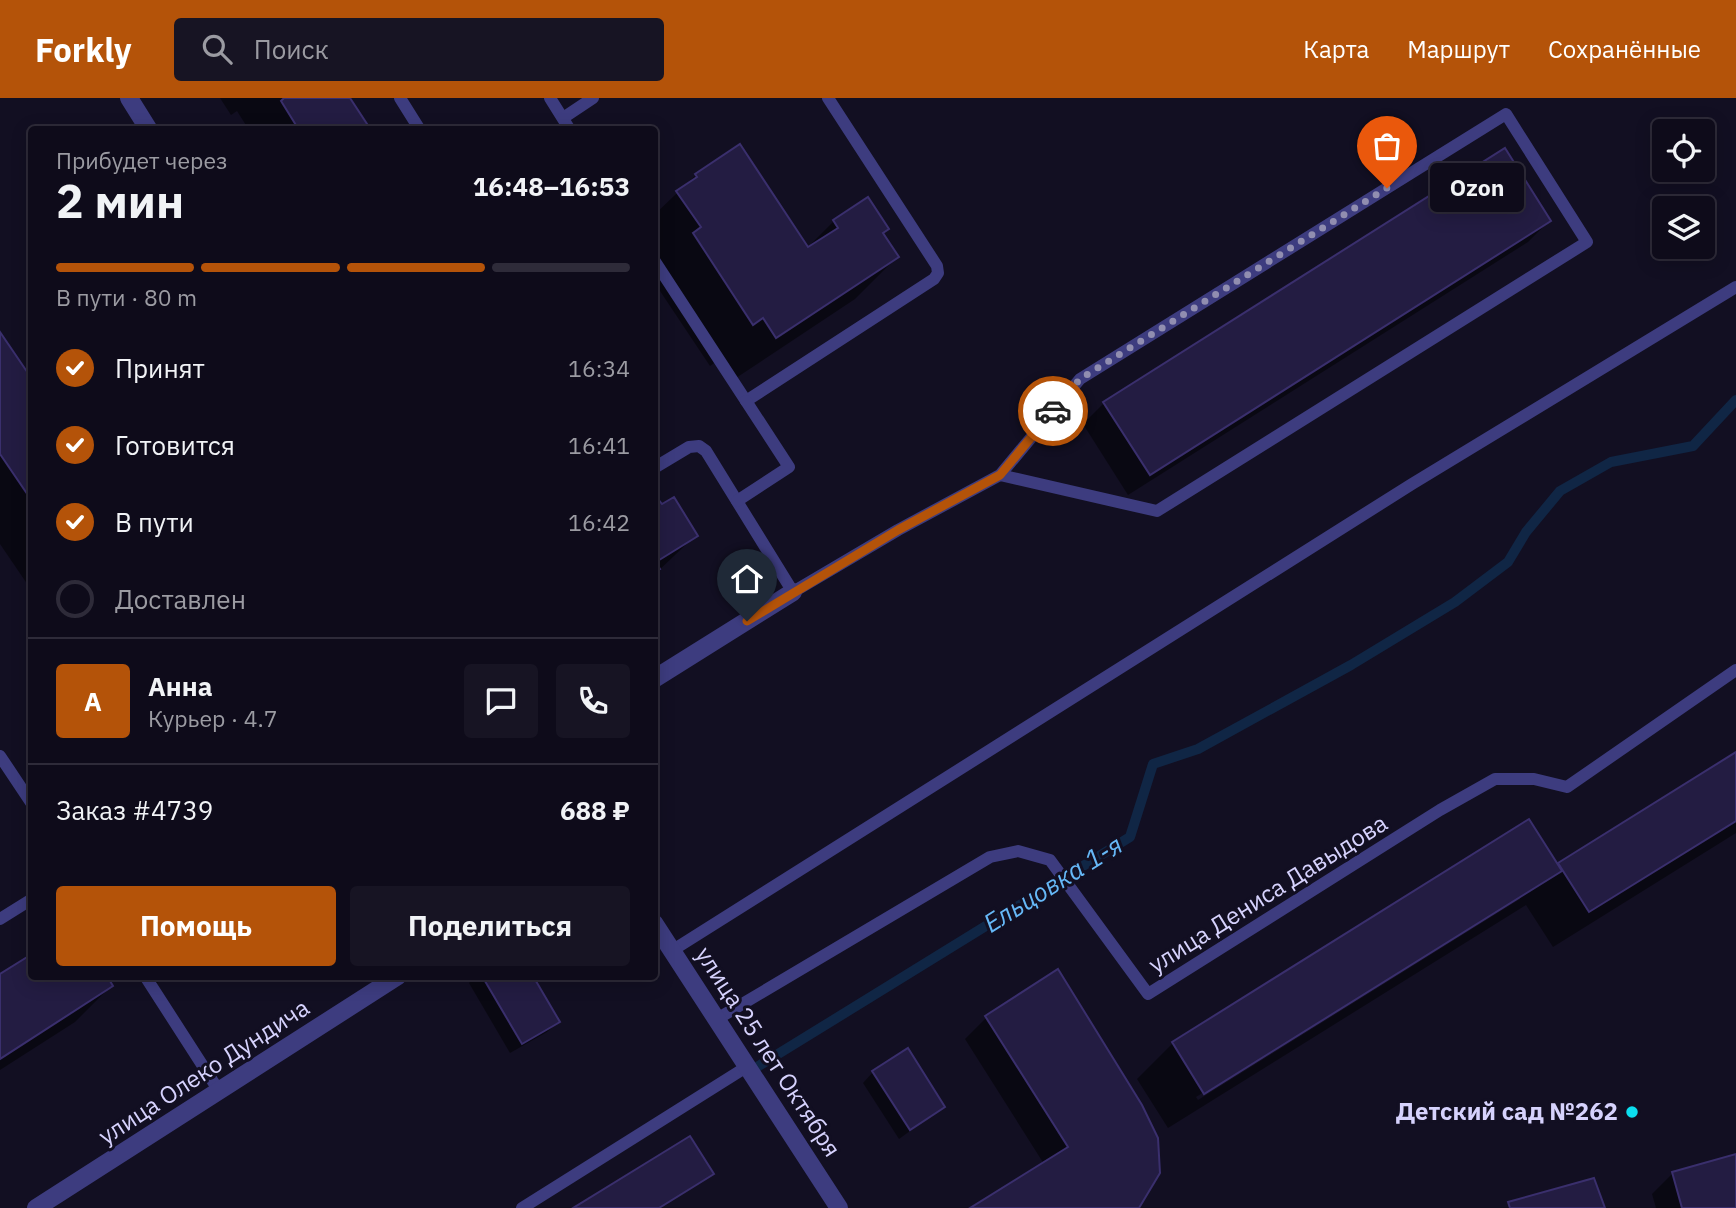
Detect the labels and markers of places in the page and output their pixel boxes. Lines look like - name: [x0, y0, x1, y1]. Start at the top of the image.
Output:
- pin: [1357, 116, 1417, 188]
- callout: Ozon: [1429, 164, 1524, 212]
- pin: [717, 549, 777, 621]
- place label: Детский сад №262: [1396, 1095, 1618, 1127]
- marker: Детский сад №262: [1624, 1104, 1640, 1120]

